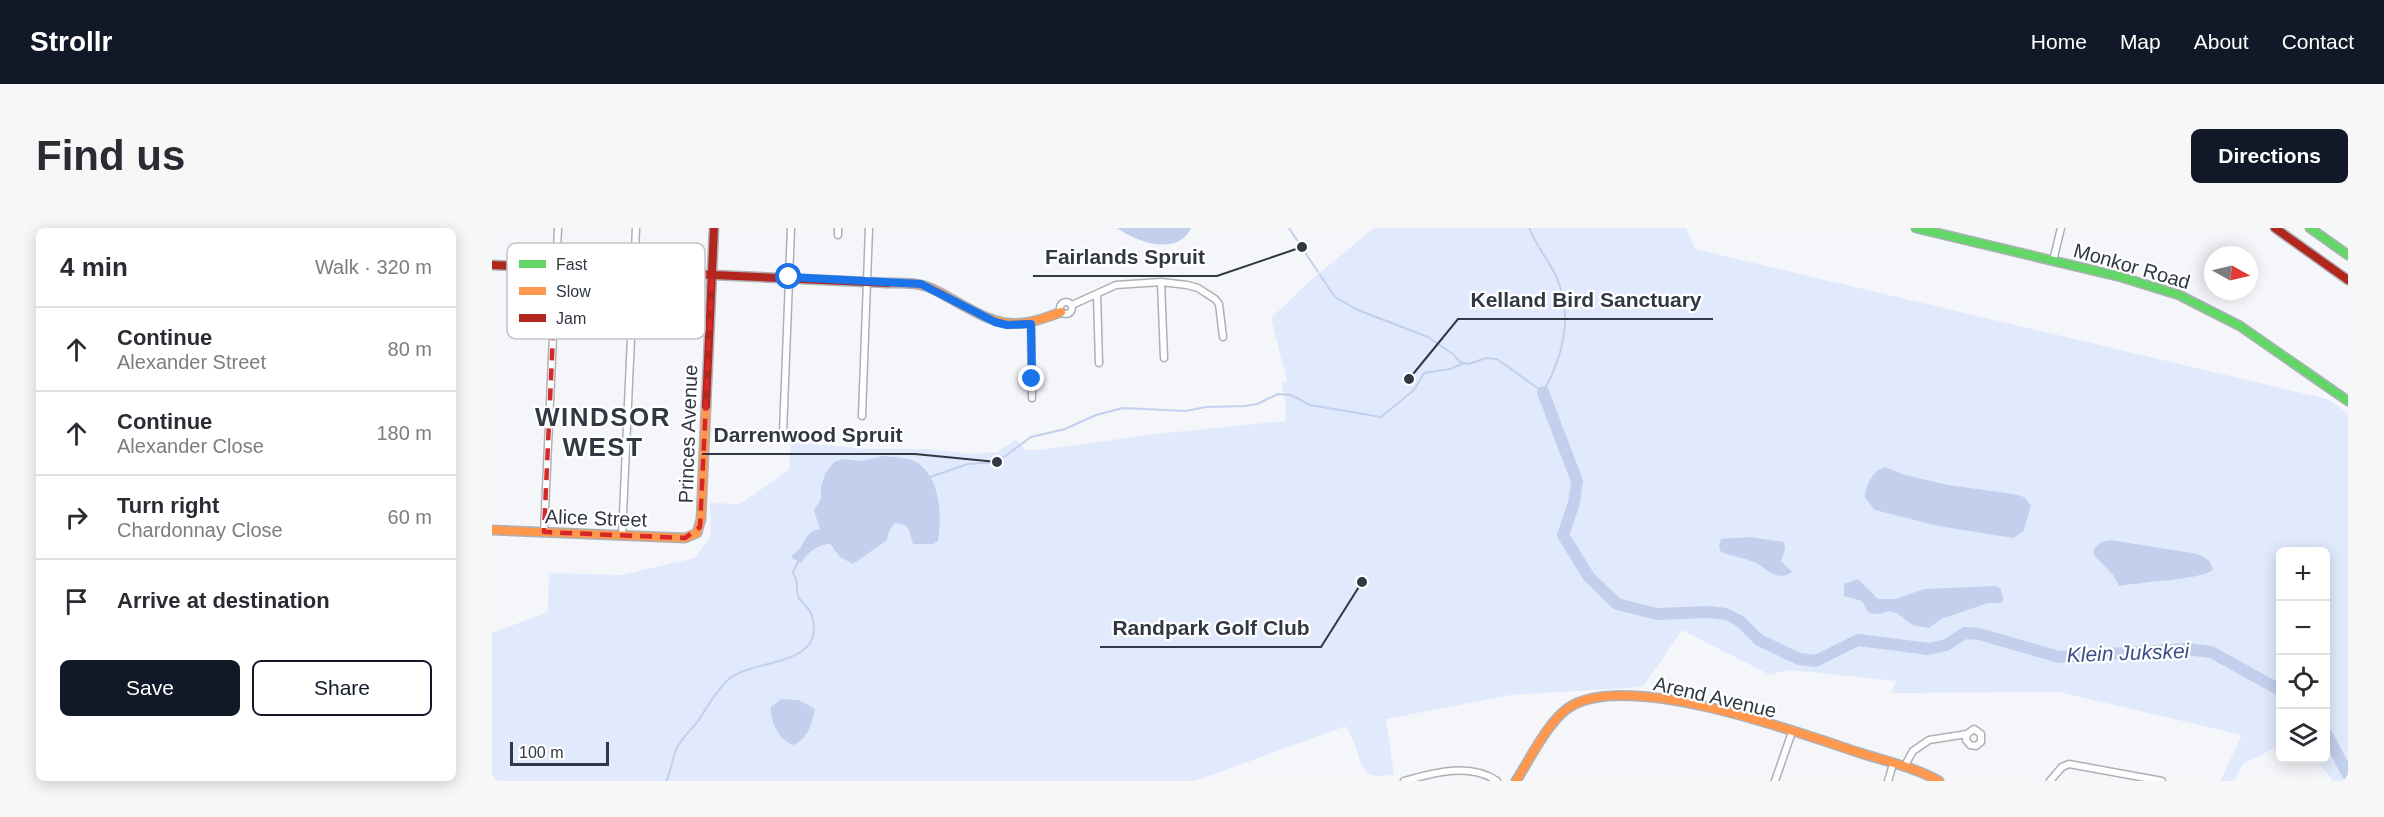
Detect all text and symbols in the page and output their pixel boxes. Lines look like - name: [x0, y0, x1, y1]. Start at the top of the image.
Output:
- text: Strollr: [30, 26, 112, 57]
- text: Home: [2031, 30, 2087, 53]
- text: Map: [2120, 30, 2161, 53]
- text: About: [2194, 30, 2249, 53]
- text: Contact: [2282, 30, 2354, 53]
- button: Directions: [2191, 129, 2348, 183]
- text: Find us: [36, 132, 185, 179]
- callout: Fairlands Spruit: [1033, 237, 1217, 276]
- street label: Monkor Road: [2071, 239, 2193, 293]
- legend: [507, 243, 705, 339]
- text: Fairlands Spruit: [1045, 245, 1205, 268]
- north arrow: [2204, 246, 2258, 300]
- text: 4 min: [60, 252, 128, 282]
- text: Walk · 320 m: [315, 256, 432, 278]
- text: Fast: [556, 256, 588, 273]
- route start: [775, 263, 801, 289]
- callout: Kelland Bird Sanctuary: [1458, 280, 1713, 319]
- text: Slow: [556, 283, 591, 300]
- text: Kelland Bird Sanctuary: [1470, 288, 1702, 311]
- text: Jam: [556, 310, 586, 327]
- text: Continue: [117, 325, 212, 350]
- icon: ahead: [60, 333, 93, 366]
- text: 80 m: [388, 338, 432, 360]
- text: Alexander Street: [117, 351, 266, 373]
- street label: Princes Avenue: [675, 364, 701, 504]
- route end: [1018, 365, 1044, 391]
- district label: WINDSOR WEST: [535, 402, 671, 462]
- text: Continue: [117, 409, 212, 434]
- callout: Darrenwood Spruit: [702, 415, 915, 454]
- icon: ahead: [60, 417, 93, 450]
- text: 180 m: [376, 422, 432, 444]
- text: Darrenwood Spruit: [713, 423, 903, 446]
- text: Alexander Close: [117, 435, 264, 457]
- text: Turn right: [117, 493, 219, 518]
- icon: right: [60, 501, 93, 534]
- street label: Alice Street: [545, 505, 648, 531]
- text: 60 m: [388, 506, 432, 528]
- text: Chardonnay Close: [117, 519, 283, 541]
- map controls: [2276, 547, 2330, 763]
- button: +: [2276, 547, 2330, 601]
- icon: arrive: [60, 585, 93, 618]
- text: Arrive at destination: [117, 588, 330, 613]
- button: −: [2276, 601, 2330, 655]
- callout: Randpark Golf Club: [1100, 608, 1321, 647]
- text: Randpark Golf Club: [1112, 616, 1310, 639]
- water label: Klein Jukskei: [2066, 639, 2191, 666]
- button: locate: [2276, 655, 2330, 709]
- button: Save: [60, 660, 240, 716]
- button: Share: [252, 660, 432, 716]
- street label: Arend Avenue: [1651, 672, 1779, 722]
- button: layers: [2276, 709, 2330, 763]
- scale bar: [510, 739, 609, 766]
- text: 100 m: [519, 744, 563, 761]

